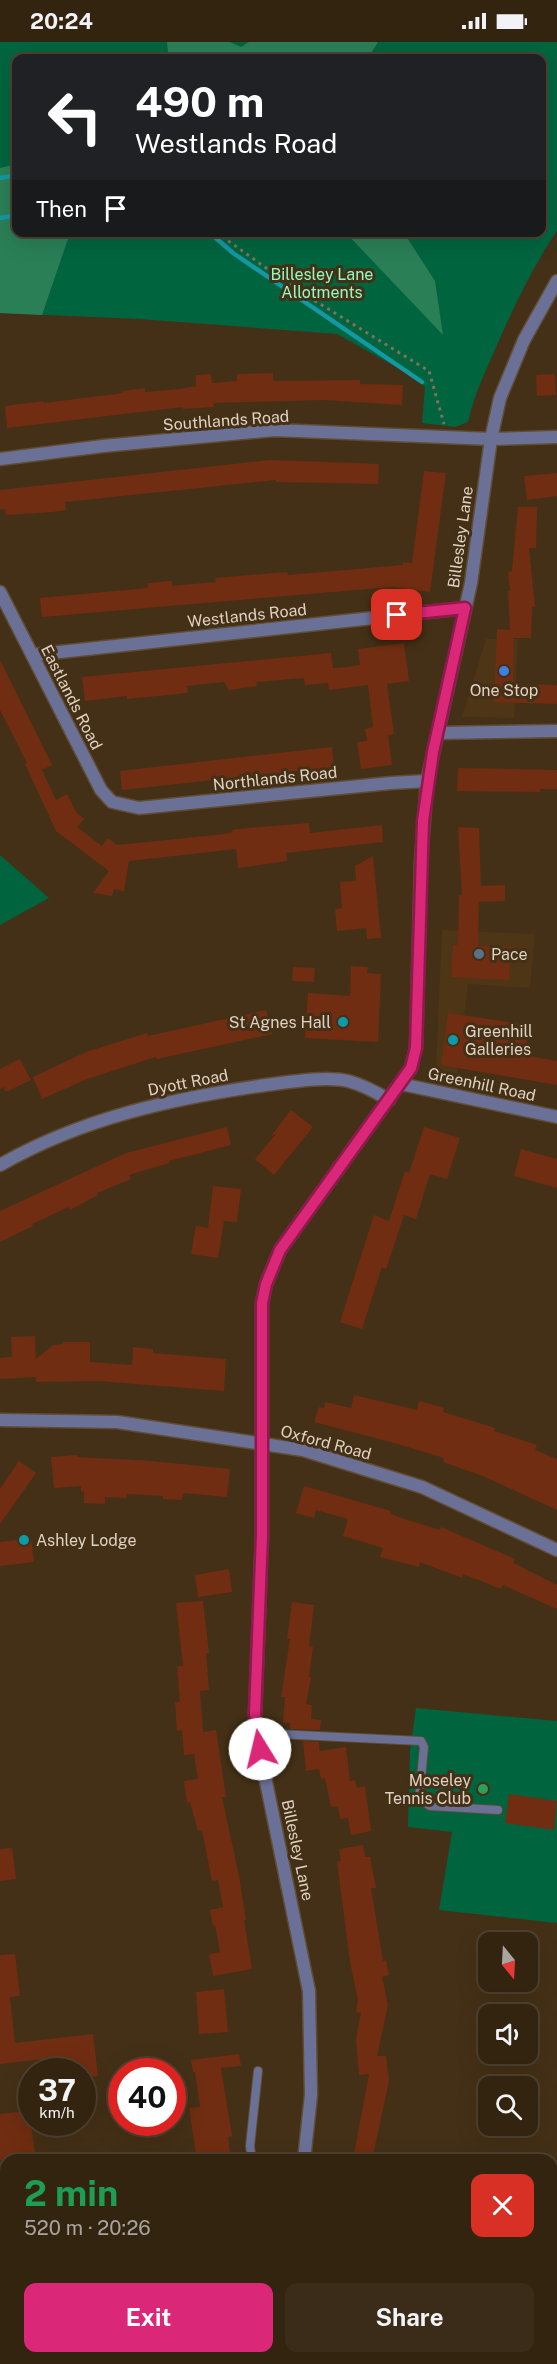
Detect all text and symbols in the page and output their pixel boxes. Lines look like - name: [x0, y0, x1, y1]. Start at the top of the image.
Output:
- text: 20:24: [30, 8, 93, 34]
- text: 490 m: [135, 77, 264, 126]
- icon: left: [36, 78, 114, 156]
- text: Westlands Road: [135, 127, 337, 159]
- icon: arrive: [99, 192, 132, 225]
- text: Then: [36, 196, 87, 222]
- park label: Billesley Lane Allotments: [271, 265, 373, 302]
- street label: Southlands Road: [162, 407, 290, 434]
- street label: Billesley Lane: [444, 485, 477, 589]
- pin: [371, 589, 422, 640]
- icon: arrive: [380, 598, 413, 631]
- street label: Westlands Road: [186, 600, 308, 631]
- street label: Eastlands Road: [37, 642, 106, 753]
- marker: One Stop: [497, 664, 511, 678]
- place label: One Stop: [470, 681, 538, 700]
- street label: Northlands Road: [212, 763, 338, 794]
- place label: Pace: [491, 945, 528, 964]
- marker: Pace: [472, 947, 486, 961]
- place label: St Agnes Hall: [229, 1013, 331, 1032]
- marker: St Agnes Hall: [336, 1015, 350, 1029]
- place label: Greenhill Galleries: [465, 1022, 533, 1059]
- marker: Greenhill Galleries: [446, 1033, 460, 1047]
- street label: Greenhill Road: [426, 1064, 538, 1105]
- street label: Dyott Road: [146, 1065, 230, 1100]
- street label: Oxford Road: [278, 1421, 373, 1464]
- place label: Ashley Lodge: [36, 1531, 136, 1550]
- marker: Ashley Lodge: [17, 1533, 31, 1547]
- position arrow: [228, 1717, 292, 1781]
- place label: Moseley Tennis Club: [385, 1771, 471, 1808]
- marker: Moseley Tennis Club: [476, 1782, 490, 1796]
- street label: Billesley Lane: [278, 1798, 317, 1902]
- north arrow: [478, 1932, 538, 1992]
- map controls: [478, 1932, 538, 2136]
- button: sound: [478, 2004, 538, 2064]
- speed limit sign: 40: [108, 2058, 186, 2136]
- text: 37: [38, 2072, 76, 2108]
- button: search: [478, 2076, 538, 2136]
- text: km/h: [39, 2104, 75, 2121]
- text: 2 min: [24, 2172, 118, 2214]
- button: close: [471, 2174, 534, 2237]
- text: 520 m · 20:26: [24, 2216, 151, 2240]
- button: Exit: [24, 2283, 273, 2352]
- button: Share: [285, 2283, 534, 2352]

